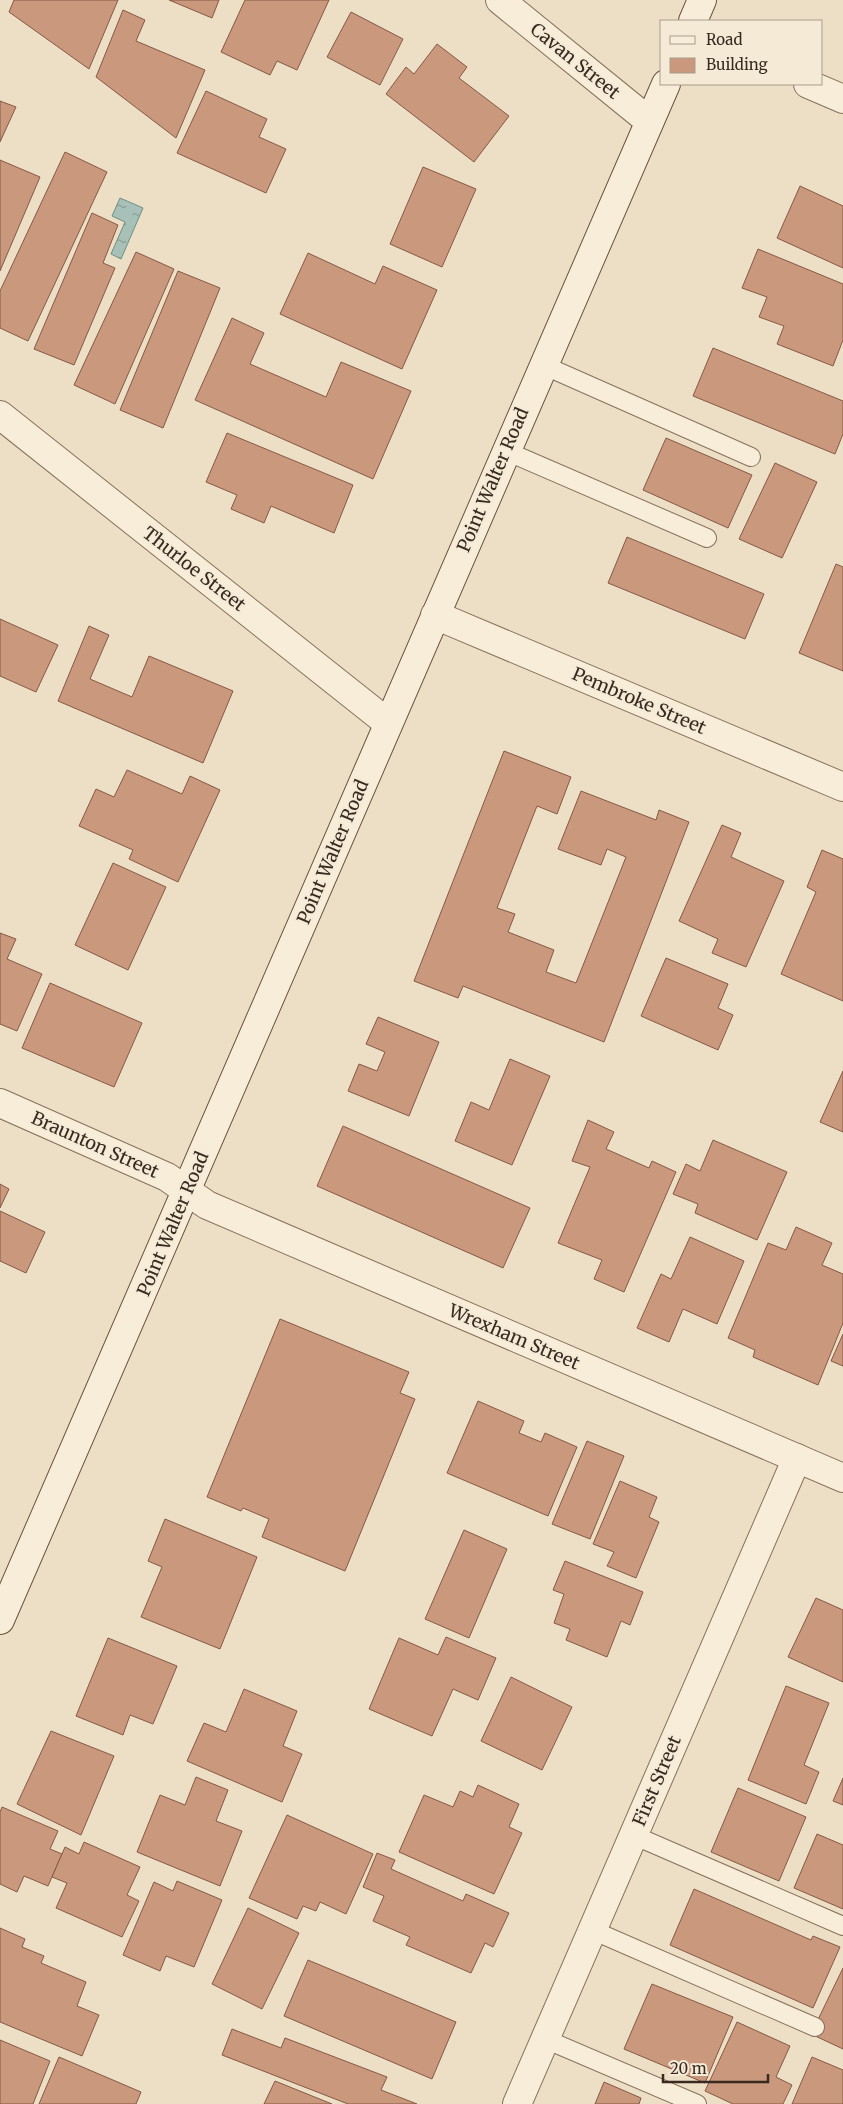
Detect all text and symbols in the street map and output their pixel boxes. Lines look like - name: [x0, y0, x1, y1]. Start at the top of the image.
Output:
- street label: Cavan Street: [526, 17, 625, 104]
- legend: [660, 20, 823, 85]
- text: Road: [706, 30, 742, 49]
- text: Building: [706, 55, 768, 74]
- street label: Point Walter Road: [452, 404, 533, 556]
- street label: Thurloe Street: [138, 521, 250, 616]
- street label: Pembroke Street: [569, 662, 710, 739]
- street label: Point Walter Road: [292, 776, 373, 928]
- street label: Braunton Street: [28, 1106, 162, 1183]
- street label: Point Walter Road: [132, 1148, 213, 1300]
- street label: Wrexham Street: [444, 1298, 583, 1375]
- street label: First Street: [627, 1732, 686, 1830]
- scale bar: [663, 2052, 768, 2084]
- text: 20 m: [670, 2059, 707, 2078]

